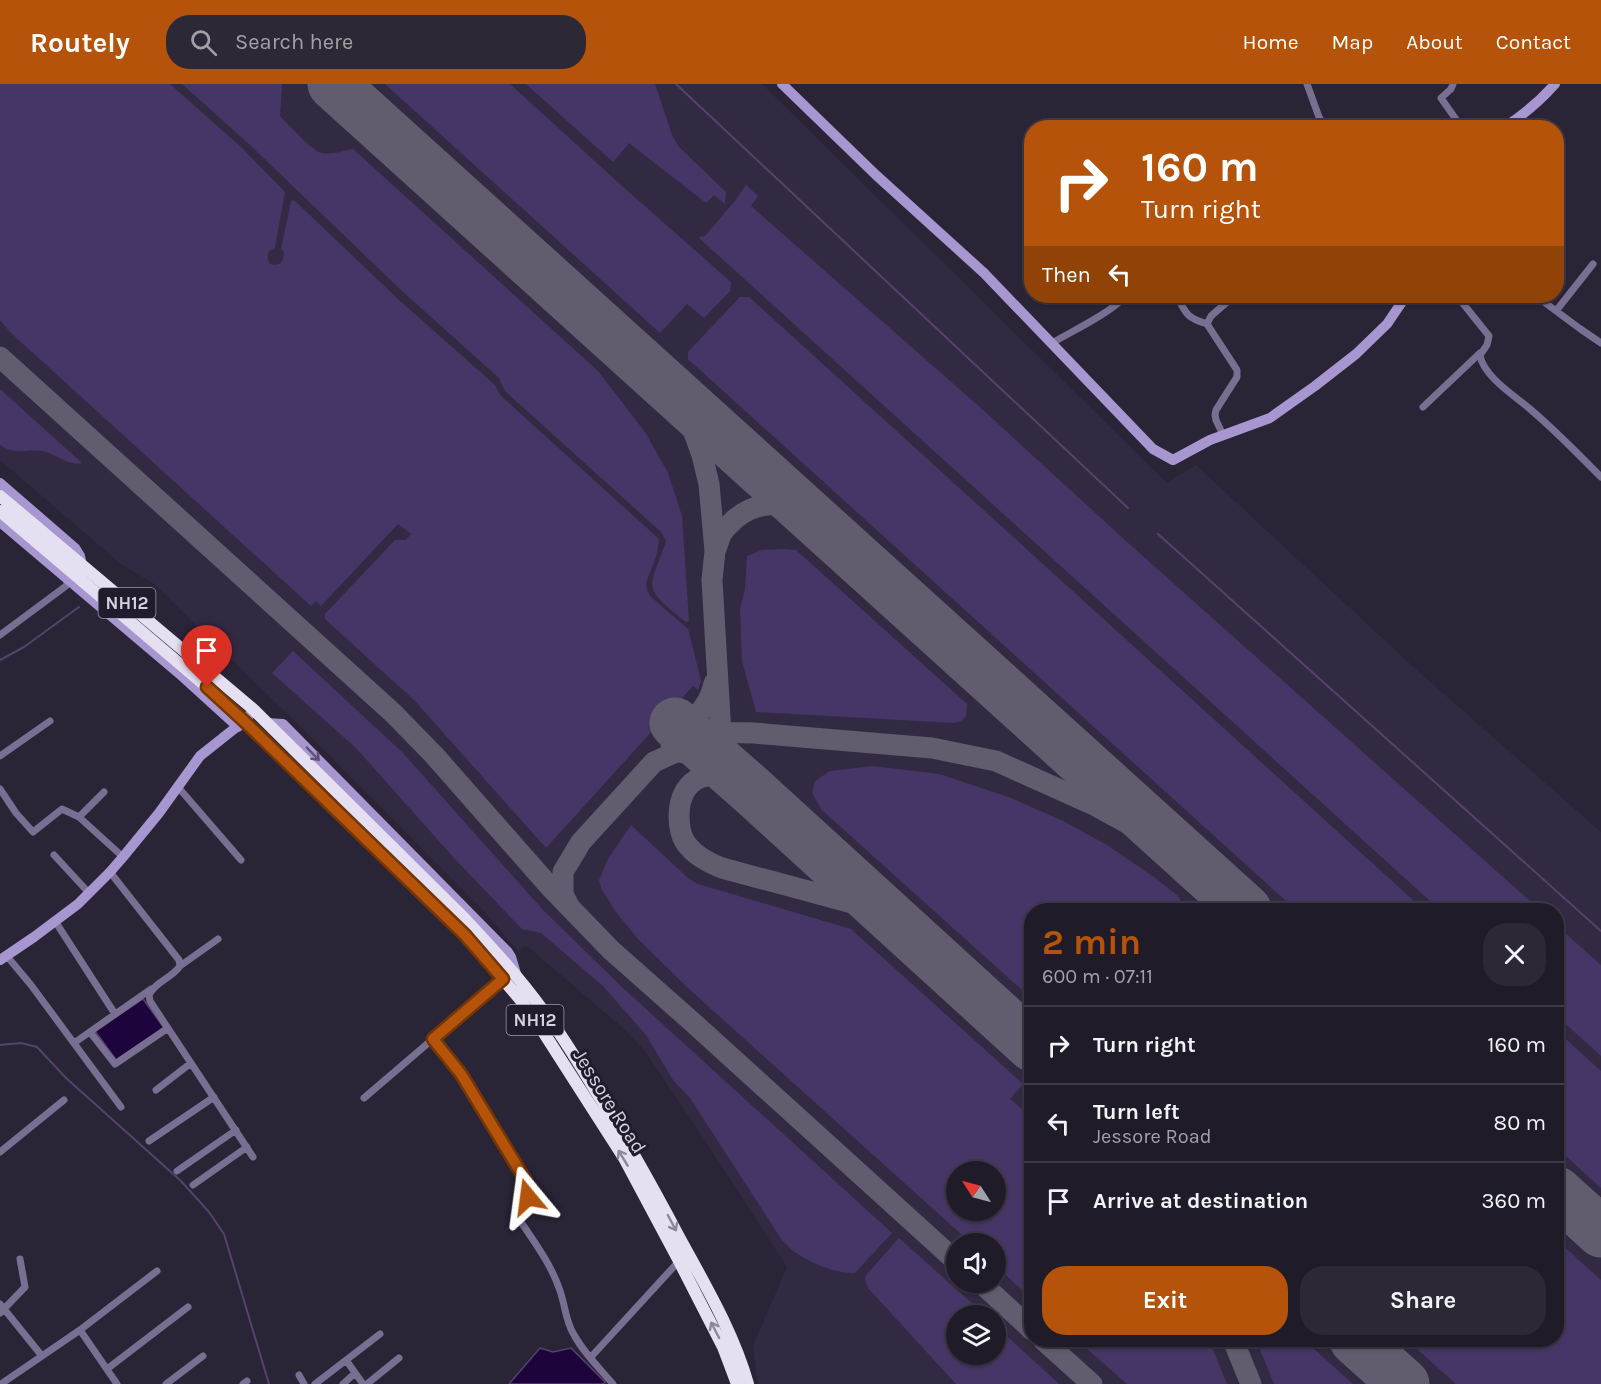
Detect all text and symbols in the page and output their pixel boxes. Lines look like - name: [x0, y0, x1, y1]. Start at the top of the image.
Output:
- search box: [166, 15, 586, 69]
- text: Routely: [30, 26, 130, 59]
- icon: search: [187, 26, 220, 59]
- text: Search here: [235, 29, 353, 55]
- text: Home: [1243, 30, 1299, 54]
- text: Map: [1332, 30, 1373, 54]
- text: About: [1406, 30, 1463, 54]
- text: Contact: [1496, 30, 1571, 54]
- text: 160 m: [1141, 142, 1259, 192]
- icon: right: [1042, 144, 1120, 222]
- text: Turn right: [1141, 193, 1261, 225]
- icon: left: [1103, 258, 1136, 291]
- text: Then: [1042, 262, 1091, 288]
- road number: NH12: [98, 588, 156, 618]
- pin: [181, 625, 232, 687]
- icon: arrive: [190, 634, 223, 667]
- one-way arrow: [305, 747, 320, 762]
- text: 2 min: [1042, 921, 1141, 963]
- button: close: [1483, 923, 1546, 986]
- text: 600 m · 07:11: [1042, 965, 1153, 988]
- road number: NH12: [506, 1005, 564, 1035]
- icon: right: [1042, 1029, 1075, 1062]
- text: Turn right: [1093, 1032, 1196, 1058]
- text: 160 m: [1487, 1032, 1546, 1058]
- street label: Jessore Road: [568, 1045, 651, 1158]
- text: Turn left: [1093, 1099, 1180, 1125]
- icon: left: [1042, 1107, 1075, 1140]
- text: 80 m: [1494, 1110, 1546, 1136]
- text: Jessore Road: [1093, 1125, 1212, 1148]
- one-way arrow: [617, 1150, 629, 1167]
- north arrow: [946, 1161, 1006, 1221]
- map controls: [946, 1161, 1006, 1365]
- position arrow: [496, 1165, 560, 1229]
- icon: arrive: [1042, 1185, 1075, 1218]
- text: Arrive at destination: [1093, 1188, 1308, 1214]
- text: 360 m: [1482, 1188, 1546, 1214]
- one-way arrow: [667, 1213, 678, 1231]
- button: sound: [946, 1233, 1006, 1293]
- button: Exit: [1042, 1266, 1288, 1335]
- button: Share: [1300, 1266, 1546, 1335]
- button: layers: [946, 1305, 1006, 1365]
- one-way arrow: [708, 1321, 720, 1339]

